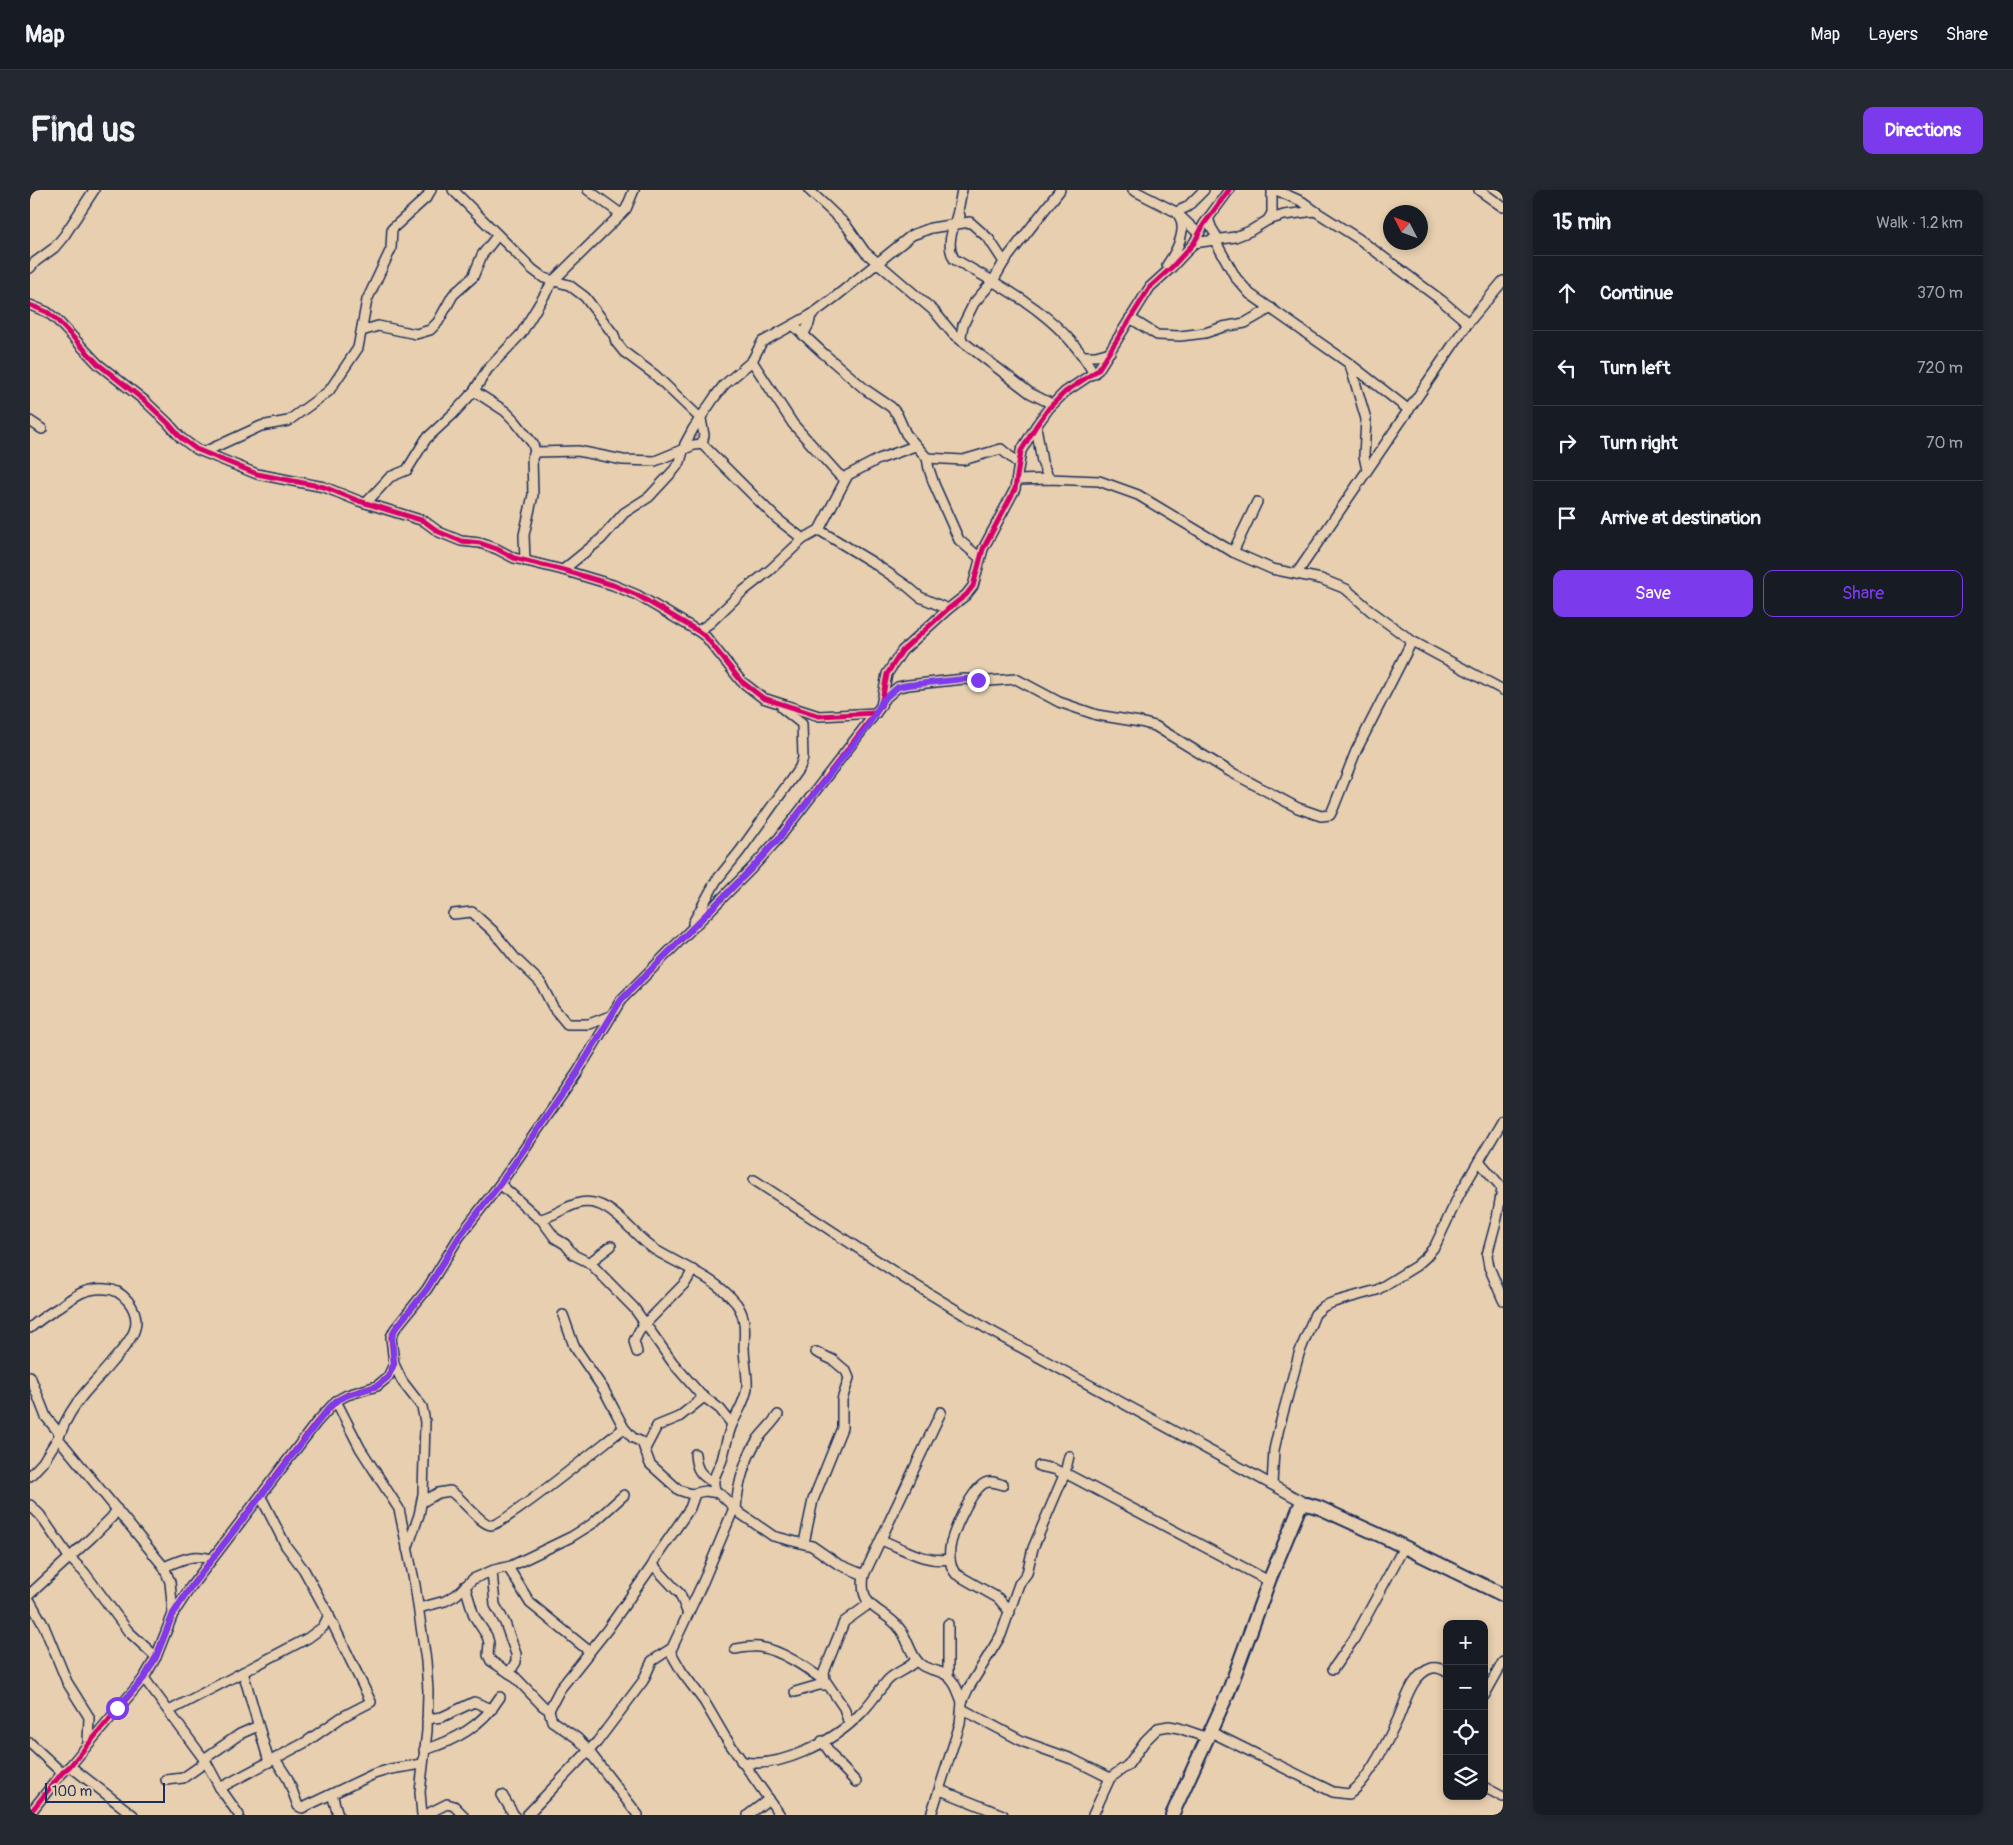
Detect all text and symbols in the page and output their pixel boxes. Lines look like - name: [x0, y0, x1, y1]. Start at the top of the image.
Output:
- text: Map: [25, 20, 65, 49]
- text: Map: [1811, 23, 1840, 46]
- text: Layers: [1868, 23, 1918, 46]
- text: Share: [1946, 23, 1988, 46]
- button: Directions: [1863, 107, 1983, 154]
- text: Find us: [30, 108, 135, 152]
- north arrow: [1383, 205, 1428, 250]
- text: 15 min: [1553, 209, 1611, 236]
- text: Walk · 1.2 km: [1876, 213, 1963, 233]
- icon: ahead: [1553, 279, 1581, 307]
- text: Continue: [1600, 281, 1673, 305]
- text: 370 m: [1917, 283, 1963, 303]
- icon: left: [1553, 354, 1581, 382]
- text: Turn left: [1600, 356, 1670, 380]
- text: 720 m: [1917, 358, 1963, 378]
- icon: right: [1553, 429, 1581, 457]
- text: Turn right: [1600, 431, 1678, 455]
- text: 70 m: [1926, 433, 1963, 453]
- icon: arrive: [1553, 504, 1581, 532]
- text: Arrive at destination: [1600, 506, 1761, 530]
- button: Save: [1553, 570, 1753, 617]
- button: Share: [1763, 570, 1963, 617]
- route end: [967, 669, 990, 692]
- map controls: [1443, 1620, 1488, 1800]
- button: +: [1443, 1620, 1488, 1665]
- button: −: [1443, 1665, 1488, 1710]
- route start: [106, 1697, 129, 1720]
- button: locate: [1443, 1710, 1488, 1755]
- button: layers: [1443, 1755, 1488, 1800]
- scale bar: [45, 1780, 165, 1803]
- text: 100 m: [52, 1783, 92, 1800]

